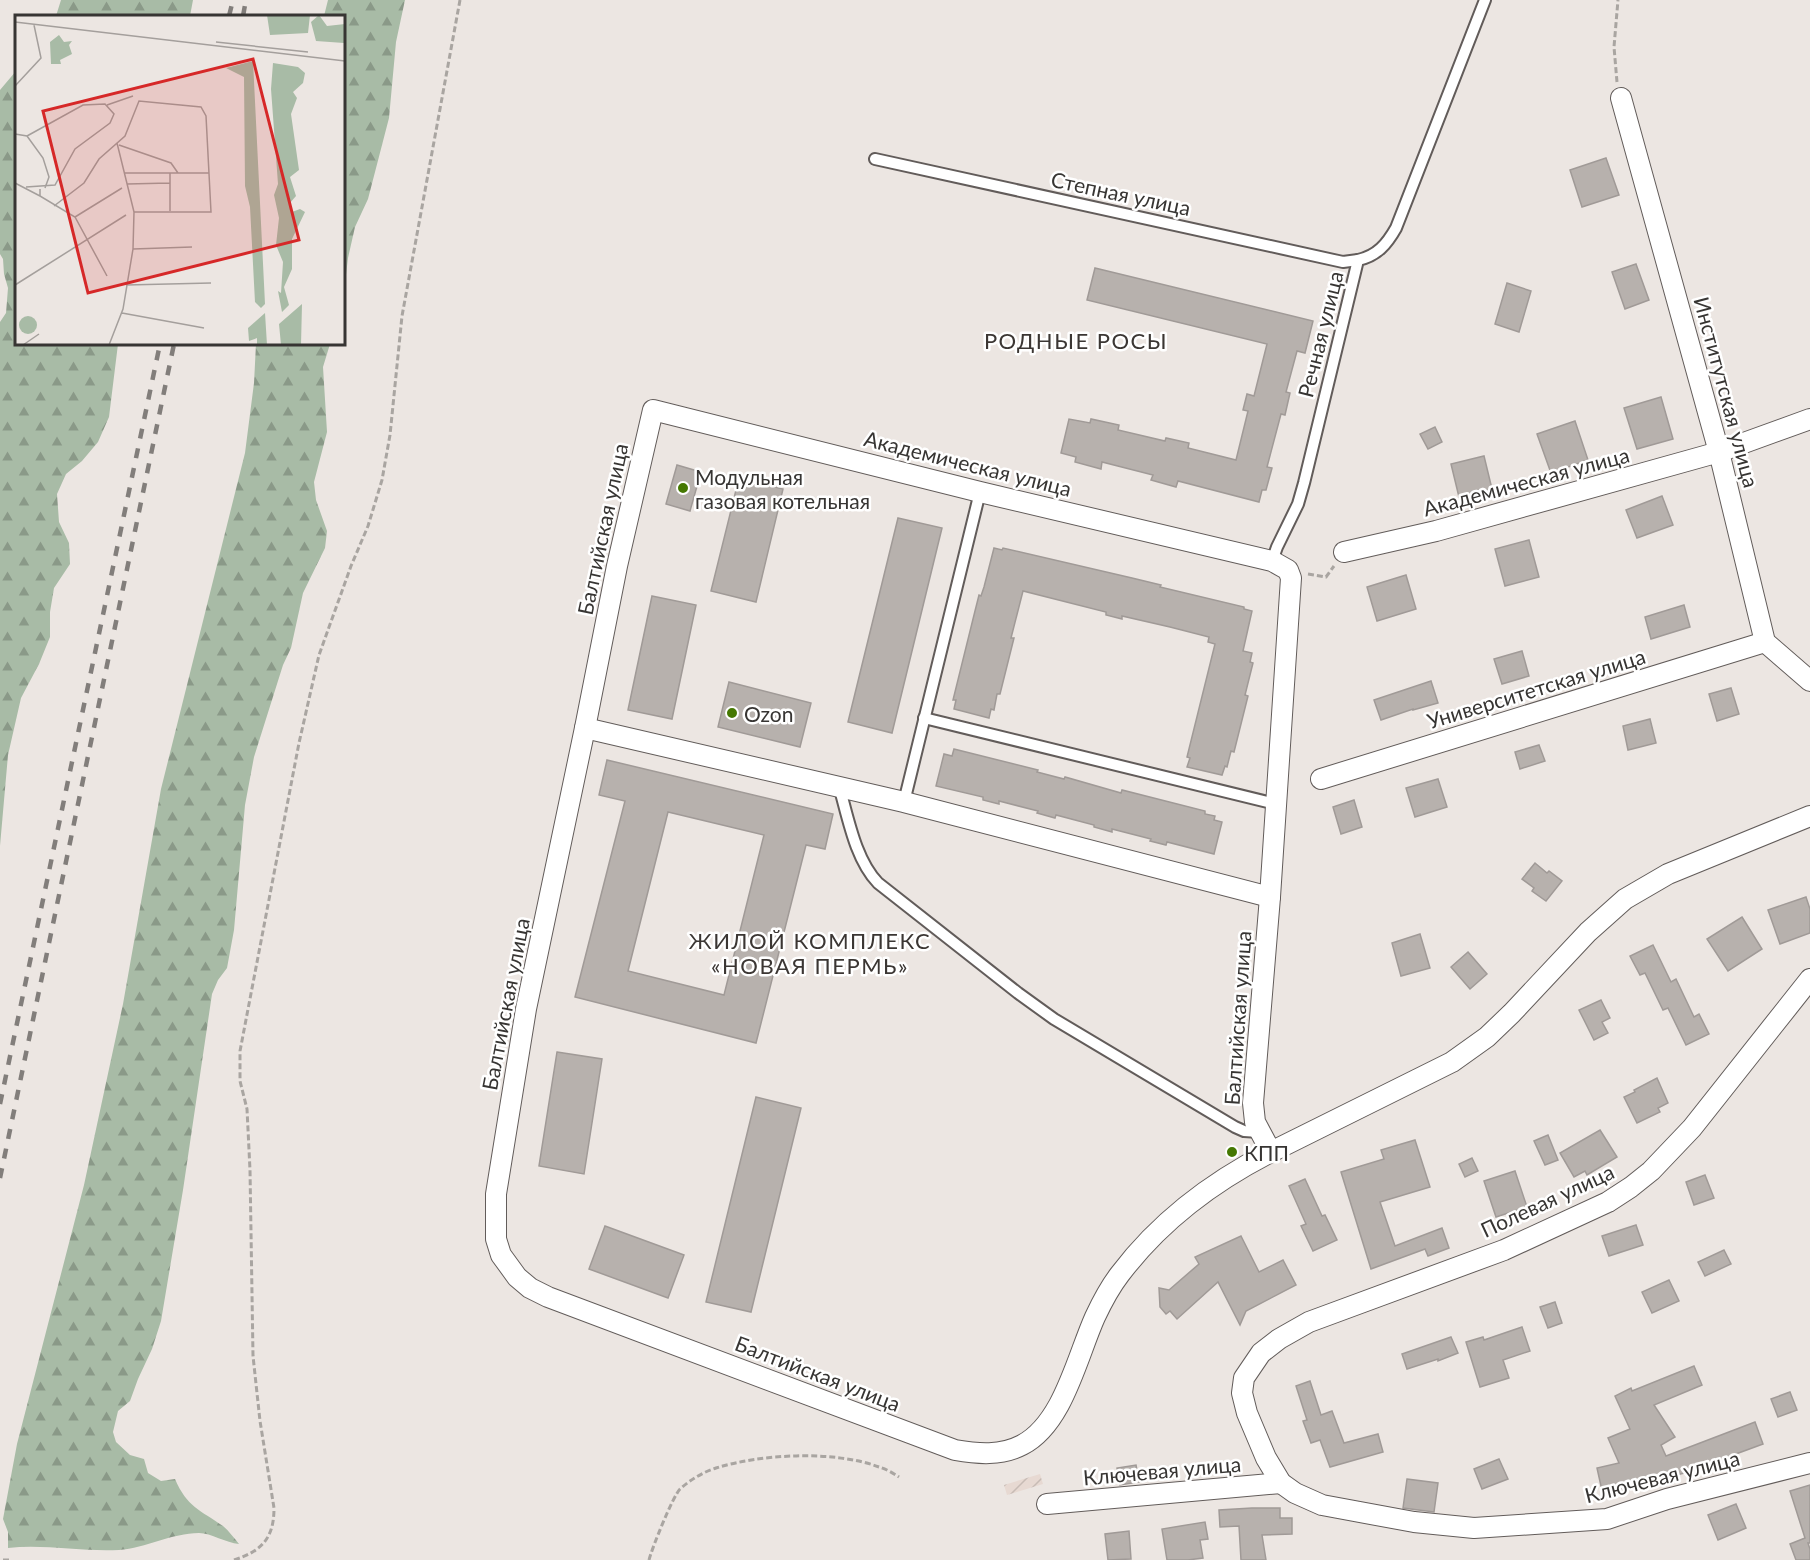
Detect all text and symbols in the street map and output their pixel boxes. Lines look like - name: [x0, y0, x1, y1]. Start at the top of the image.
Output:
- inset map: [15, 15, 345, 345]
- street label: Степная улица: [1049, 166, 1193, 220]
- street label: Речная улица: [1292, 268, 1348, 400]
- street label: Институтская улица: [1689, 294, 1765, 490]
- district label: РОДНЫЕ РОСЫ: [984, 327, 1168, 354]
- street label: Академическая улица: [862, 425, 1074, 501]
- street label: Балтийская улица: [572, 441, 632, 617]
- street label: Академическая улица: [1420, 441, 1632, 521]
- place label: Модульная газовая котельная: [695, 464, 870, 513]
- marker: Модульная газовая котельная: [676, 481, 690, 495]
- street label: Университетская улица: [1424, 643, 1648, 733]
- place label: Ozon: [744, 701, 794, 726]
- marker: Ozon: [725, 706, 739, 720]
- street label: Балтийская улица: [476, 916, 534, 1092]
- district label: ЖИЛОЙ КОМПЛЕКС «НОВАЯ ПЕРМЬ»: [689, 927, 931, 979]
- street label: Балтийская улица: [1218, 930, 1256, 1106]
- place label: КПП: [1244, 1140, 1289, 1165]
- marker: КПП: [1225, 1145, 1239, 1159]
- street label: Полевая улица: [1476, 1158, 1618, 1242]
- street label: Балтийская улица: [732, 1330, 904, 1416]
- street label: Ключевая улица: [1582, 1445, 1742, 1507]
- street label: Ключевая улица: [1082, 1451, 1242, 1489]

